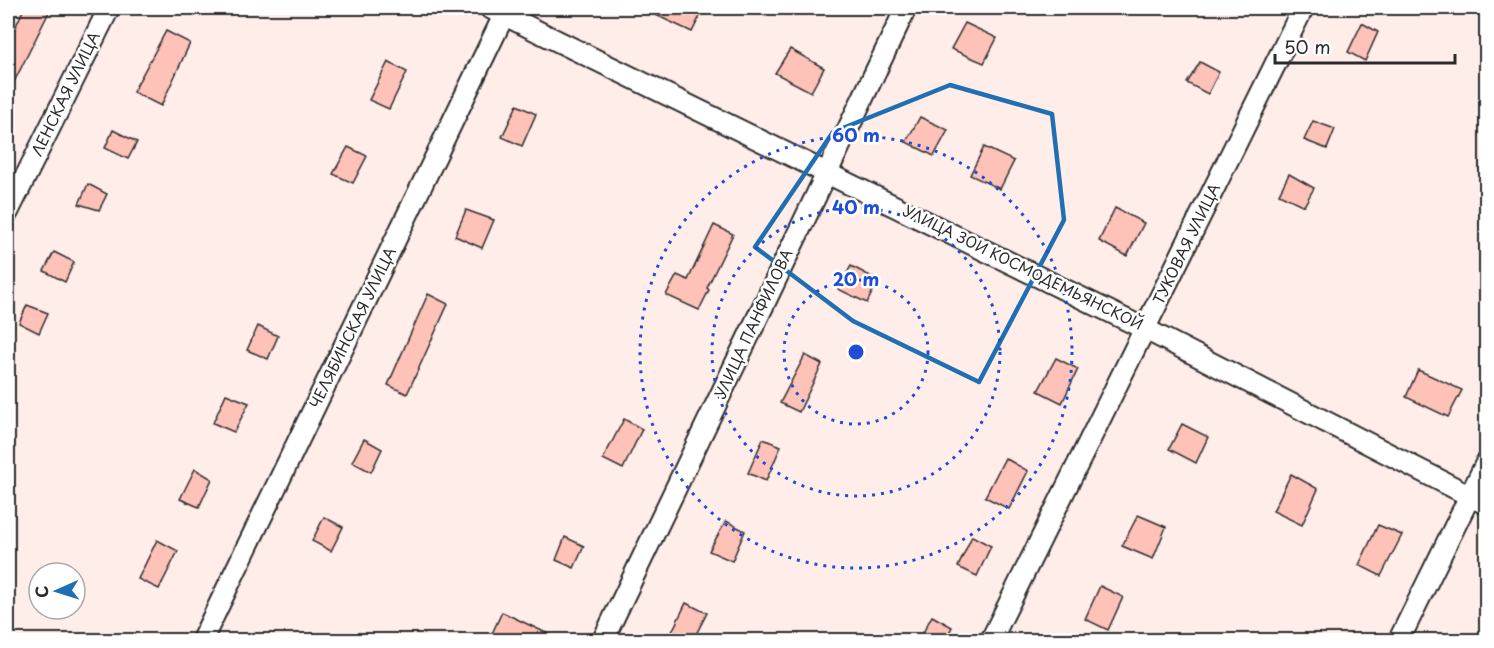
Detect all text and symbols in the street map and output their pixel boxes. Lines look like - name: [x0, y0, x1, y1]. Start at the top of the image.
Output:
- street label: ЛЕНСКАЯ УЛИЦА: [25, 27, 105, 159]
- scale bar: [1275, 27, 1455, 65]
- text: 50 m: [1284, 33, 1331, 60]
- text: 60 m: [832, 121, 880, 148]
- street label: ТУКОВАЯ УЛИЦА: [1146, 179, 1225, 308]
- text: 40 m: [832, 193, 880, 220]
- street label: УЛИЦА ЗОИ КОСМОДЕМЬЯНСКОЙ: [900, 198, 1148, 335]
- street label: ЧЕЛЯБИНСКАЯ УЛИЦА: [303, 243, 401, 412]
- street label: УЛИЦА ПАНФИЛОВА: [708, 245, 798, 402]
- text: 20 m: [833, 265, 879, 292]
- centre of rings: [846, 342, 866, 362]
- north arrow: [27, 561, 87, 621]
- text: С: [29, 585, 53, 598]

